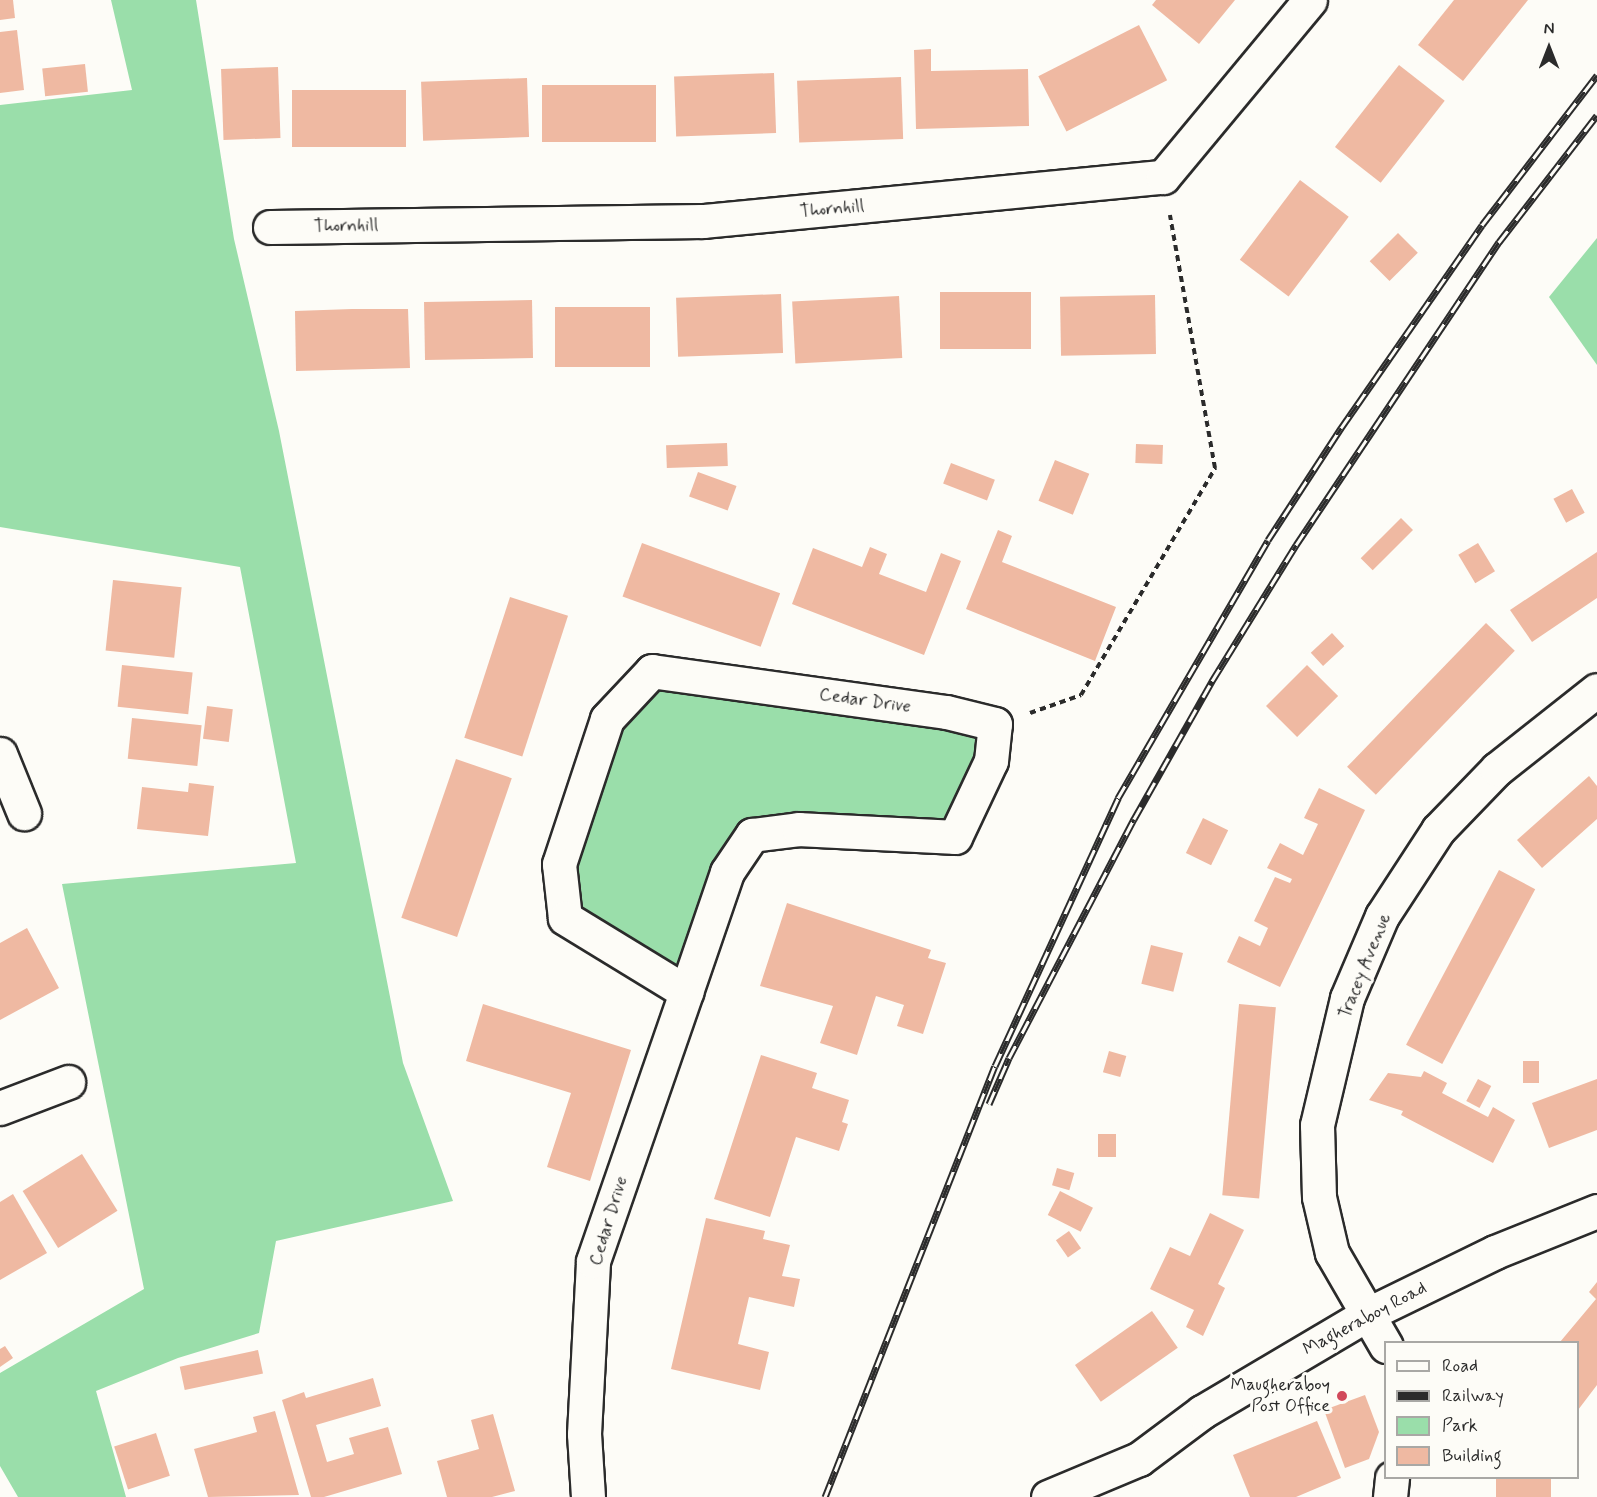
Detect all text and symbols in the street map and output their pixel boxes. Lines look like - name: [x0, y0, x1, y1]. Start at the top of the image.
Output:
- north arrow: [1519, 18, 1579, 78]
- text: N: [1544, 19, 1554, 40]
- street label: Thornhill: [799, 195, 865, 223]
- street label: Thornhill: [313, 215, 379, 237]
- street label: Cedar Drive: [818, 684, 912, 718]
- street label: Tracey Avenue: [1334, 911, 1396, 1021]
- street label: Cedar Drive: [585, 1174, 633, 1268]
- street label: Magheraboy Road: [1300, 1278, 1430, 1360]
- legend: [1384, 1341, 1579, 1479]
- text: Road: [1442, 1354, 1478, 1378]
- place label: Maugheraboy Post Office: [1231, 1375, 1330, 1418]
- text: Railway: [1442, 1384, 1504, 1408]
- marker: Maugheraboy Post Office: [1335, 1389, 1349, 1403]
- text: Park: [1442, 1414, 1478, 1438]
- text: Building: [1442, 1444, 1502, 1468]

